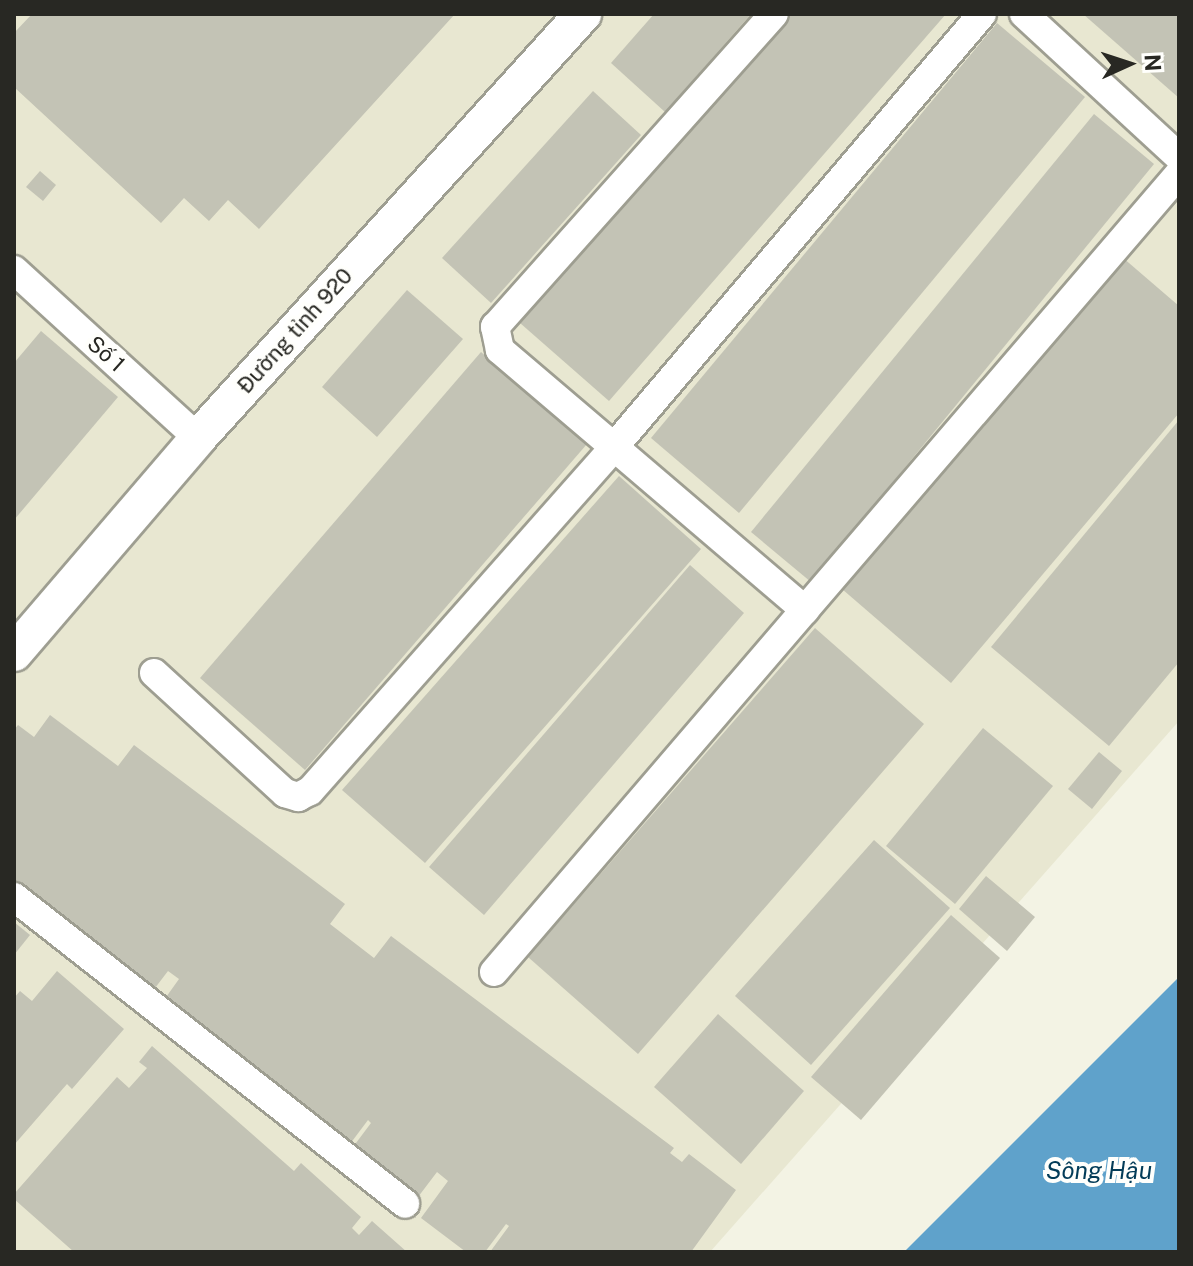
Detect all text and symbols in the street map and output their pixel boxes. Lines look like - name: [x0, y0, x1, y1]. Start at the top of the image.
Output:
- north arrow: [1089, 24, 1169, 104]
- text: N: [1140, 53, 1166, 72]
- street label: Đường tỉnh 920: [232, 263, 358, 399]
- street label: Số 1: [82, 330, 130, 378]
- water label: Sông Hậu: [1046, 1157, 1152, 1185]

